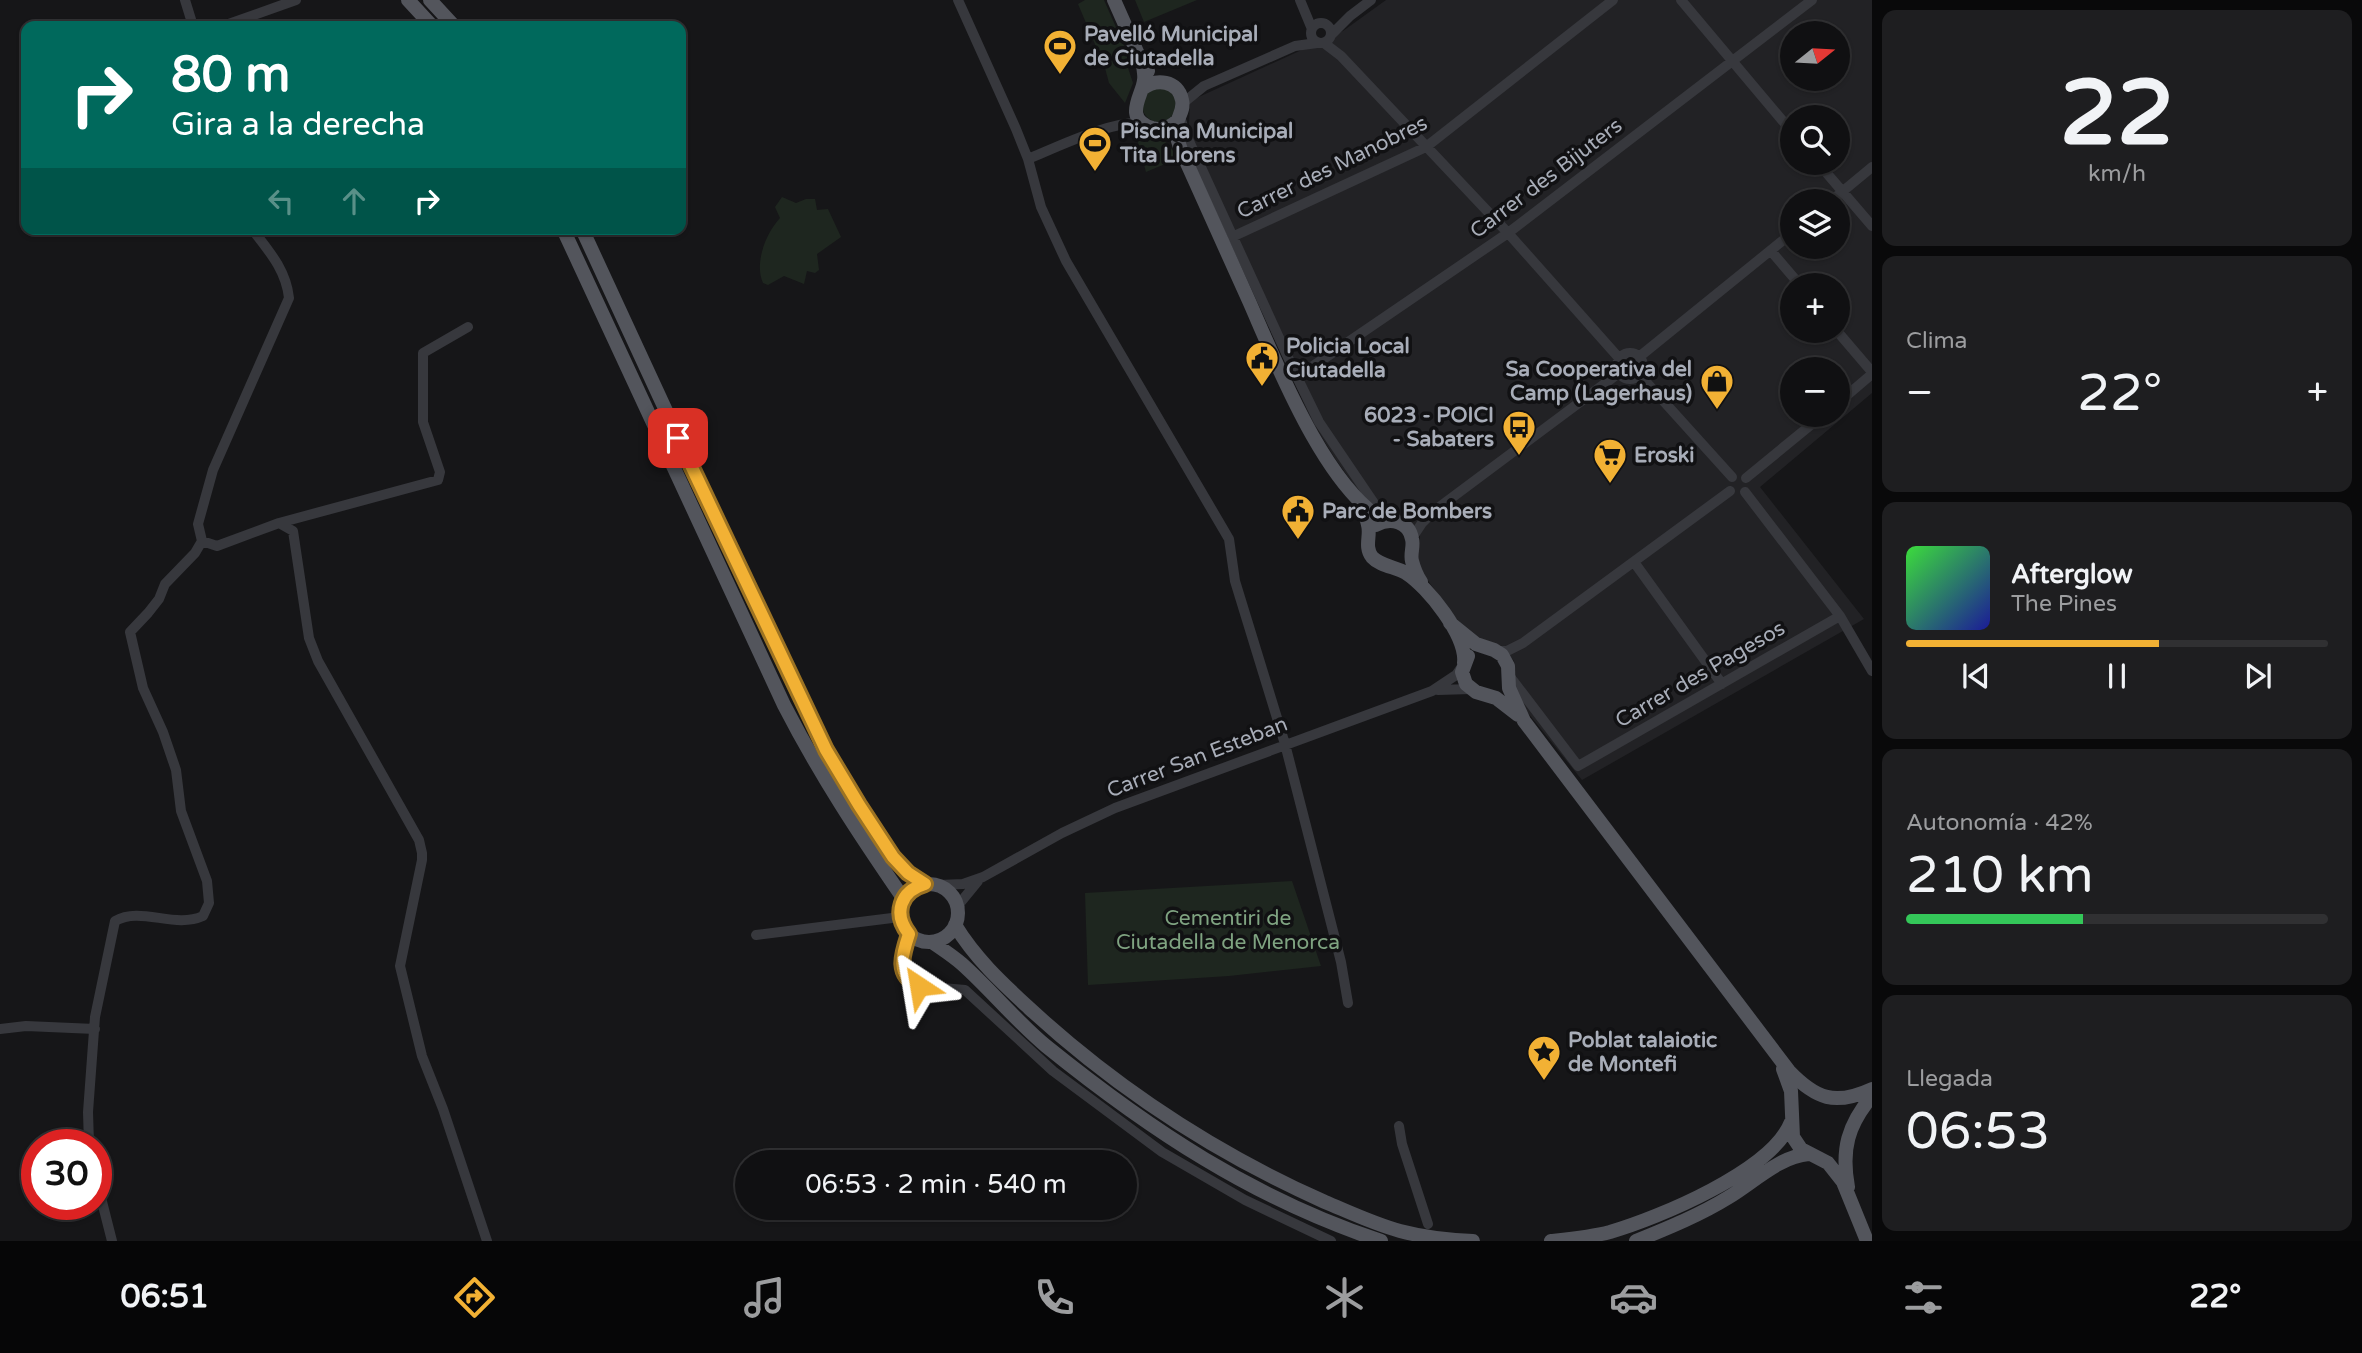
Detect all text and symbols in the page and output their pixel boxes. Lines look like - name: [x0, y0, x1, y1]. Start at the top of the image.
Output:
- north arrow: [1780, 21, 1850, 91]
- map controls: [1780, 21, 1850, 427]
- place label: Pavelló Municipal de Ciutadella: [1084, 22, 1258, 71]
- sports icon: Pavelló Municipal de Ciutadella: [1041, 27, 1079, 76]
- text: 80 m: [171, 46, 290, 105]
- icon: right: [56, 49, 147, 140]
- text: 22: [2060, 59, 2174, 169]
- button: search: [1780, 105, 1850, 175]
- text: Gira a la derecha: [171, 106, 425, 144]
- street label: Carrer des Manobres: [1233, 110, 1432, 224]
- street label: Carrer des Bijuters: [1465, 113, 1627, 244]
- place label: Piscina Municipal Tita Llorens: [1119, 119, 1293, 168]
- sports icon: Piscina Municipal Tita Llorens: [1076, 124, 1114, 173]
- text: km/h: [2088, 160, 2146, 188]
- icon: left: [262, 182, 300, 220]
- icon: ahead: [335, 182, 373, 220]
- icon: right: [408, 182, 446, 220]
- button: layers: [1780, 189, 1850, 259]
- button: +: [1780, 273, 1850, 343]
- text: Clima: [1906, 327, 1967, 355]
- place label: Policia Local Ciutadella: [1286, 334, 1410, 383]
- public building icon: Policia Local Ciutadella: [1243, 339, 1281, 388]
- place label: Sa Cooperativa del Camp (Lagerhaus): [1505, 357, 1692, 406]
- button: −: [1780, 357, 1850, 427]
- shop icon: Sa Cooperativa del Camp (Lagerhaus): [1698, 362, 1736, 411]
- text: 22°: [2077, 362, 2162, 425]
- text: −: [1906, 370, 1933, 416]
- text: +: [2307, 370, 2328, 416]
- place label: 6023 - POICI - Sabaters: [1364, 403, 1494, 452]
- pin: [648, 408, 708, 468]
- bus stop icon: 6023 - POICI - Sabaters: [1500, 408, 1538, 457]
- icon: arrive: [659, 419, 697, 457]
- supermarket icon: Eroski: [1591, 436, 1629, 485]
- place label: Eroski: [1634, 443, 1695, 468]
- public building icon: Parc de Bombers: [1279, 492, 1317, 541]
- place label: Parc de Bombers: [1322, 499, 1492, 524]
- text: Afterglow: [2011, 559, 2133, 590]
- text: The Pines: [2011, 590, 2117, 618]
- street label: Carrer des Pagesos: [1611, 616, 1789, 733]
- icon: previous: [1957, 657, 1995, 695]
- icon: pause: [2098, 657, 2136, 695]
- icon: next: [2239, 657, 2277, 695]
- street label: Carrer San Esteban: [1103, 711, 1291, 803]
- text: Autonomía · 42%: [1906, 809, 2093, 837]
- text: 210 km: [1906, 844, 2094, 907]
- park label: Cementiri de Ciutadella de Menorca: [1116, 906, 1340, 955]
- position arrow: [882, 949, 956, 1023]
- place label: Poblat talaiotic de Montefi: [1568, 1028, 1717, 1077]
- place icon: Poblat talaiotic de Montefi: [1525, 1033, 1563, 1082]
- text: Llegada: [1906, 1065, 1993, 1093]
- text: 06:53: [1906, 1100, 2050, 1163]
- speed limit sign: 30: [21, 1129, 112, 1220]
- text: 06:53 · 2 min · 540 m: [805, 1169, 1067, 1200]
- icon: directions: [450, 1273, 499, 1322]
- icon: music: [740, 1273, 789, 1322]
- icon: phone: [1030, 1273, 1079, 1322]
- icon: climate: [1320, 1273, 1369, 1322]
- icon: car: [1609, 1273, 1658, 1322]
- icon: filters: [1899, 1273, 1948, 1322]
- text: 06:51: [120, 1278, 209, 1316]
- text: 22°: [2189, 1278, 2241, 1316]

